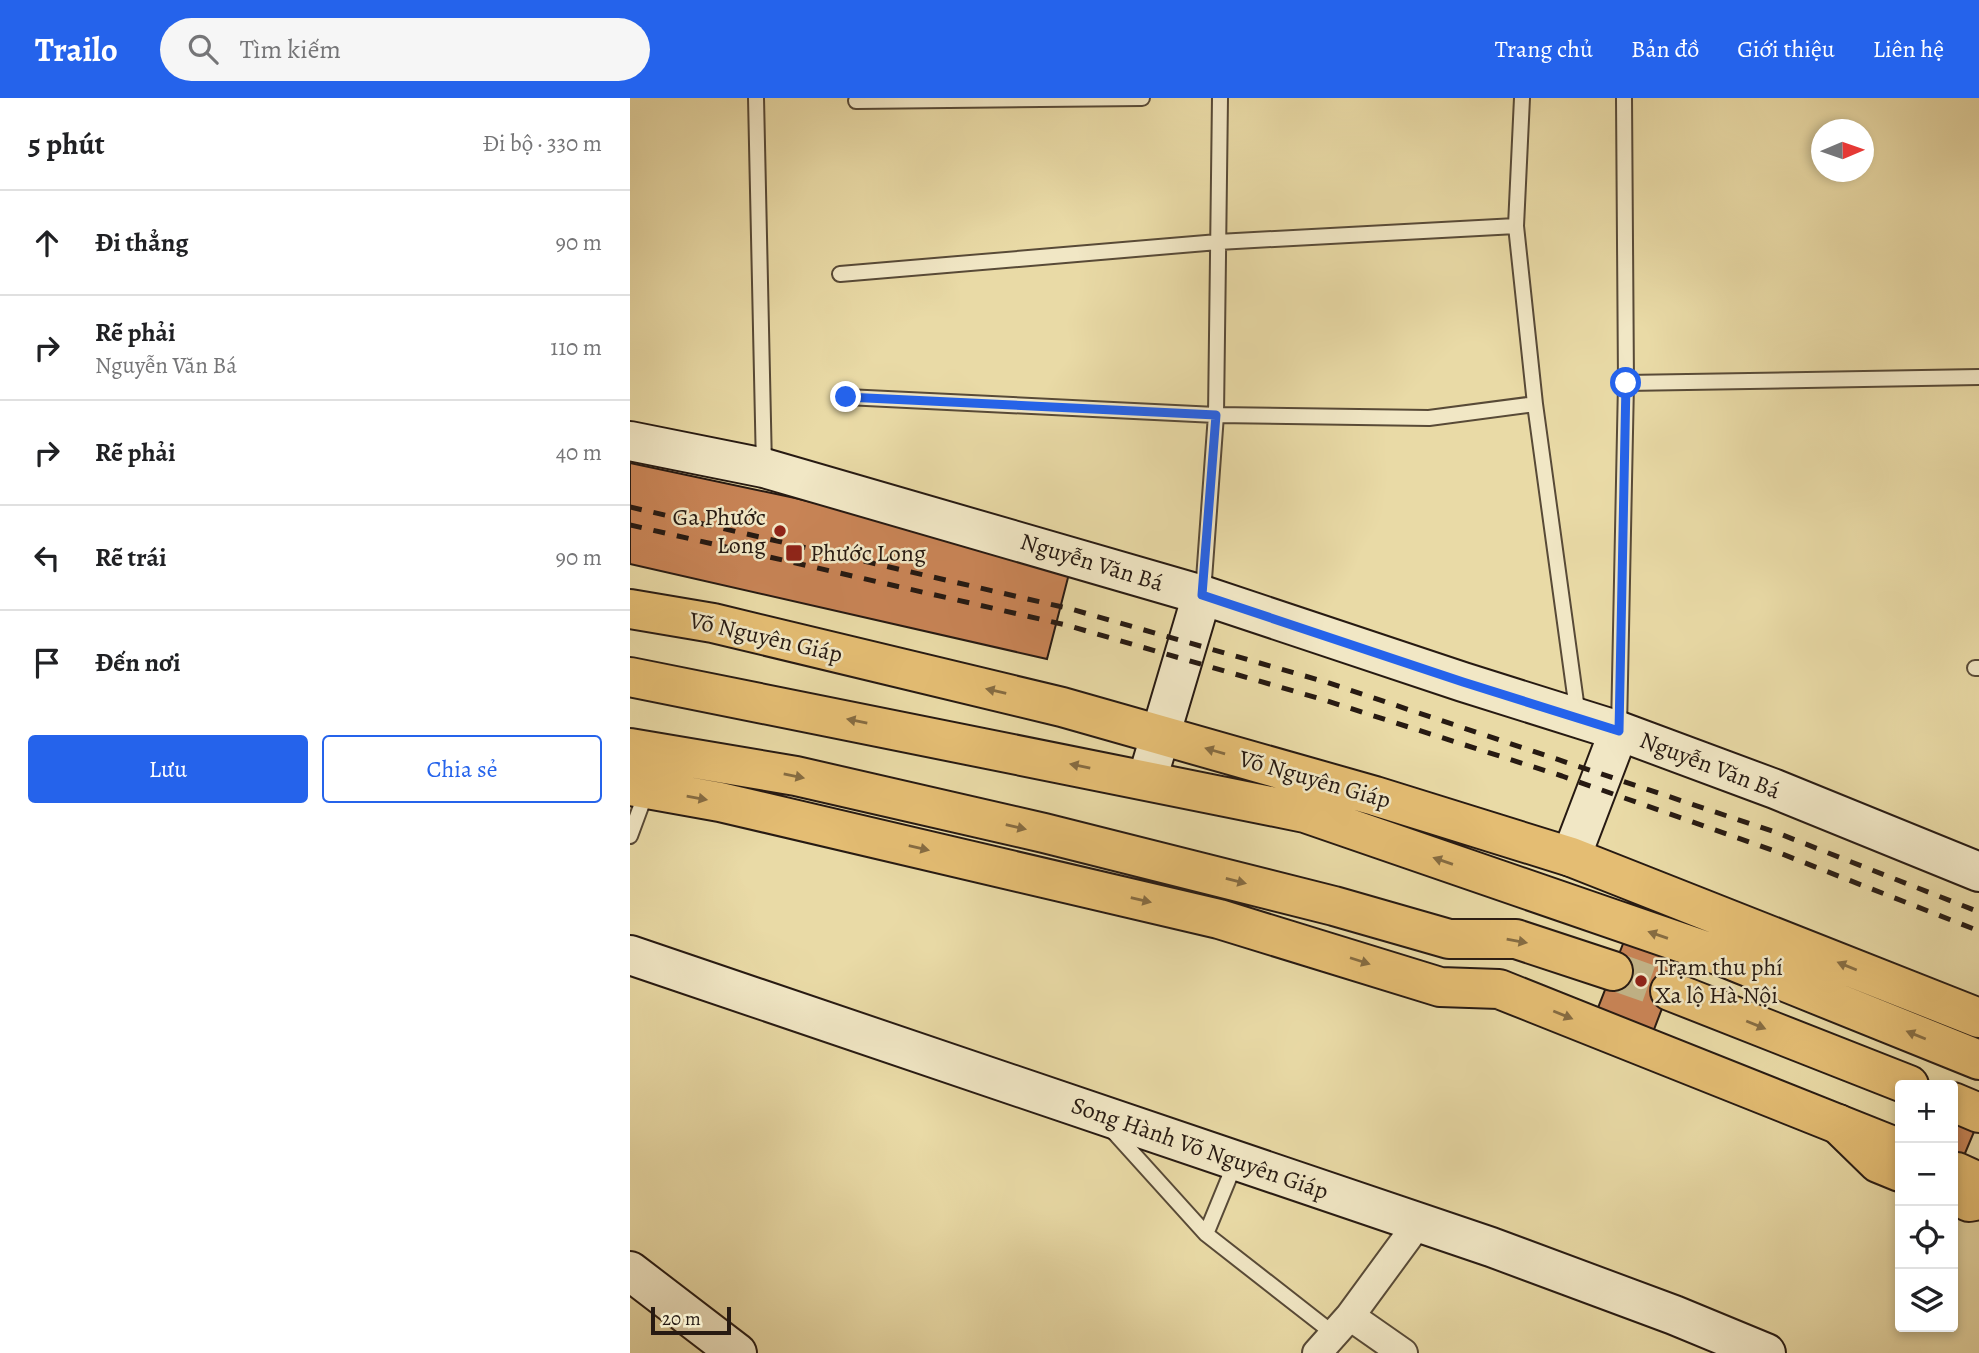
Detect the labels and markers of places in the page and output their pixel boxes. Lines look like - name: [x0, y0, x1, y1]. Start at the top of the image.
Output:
- place label: Ga Phước Long: [672, 501, 766, 561]
- marker: Ga Phước Long: [772, 523, 788, 539]
- place label: Phước Long: [810, 537, 926, 569]
- marker: Phước Long: [784, 543, 804, 563]
- place label: Trạm thu phí Xa lộ Hà Nội: [1655, 951, 1783, 1011]
- marker: Trạm thu phí Xa lộ Hà Nội: [1633, 973, 1649, 989]

